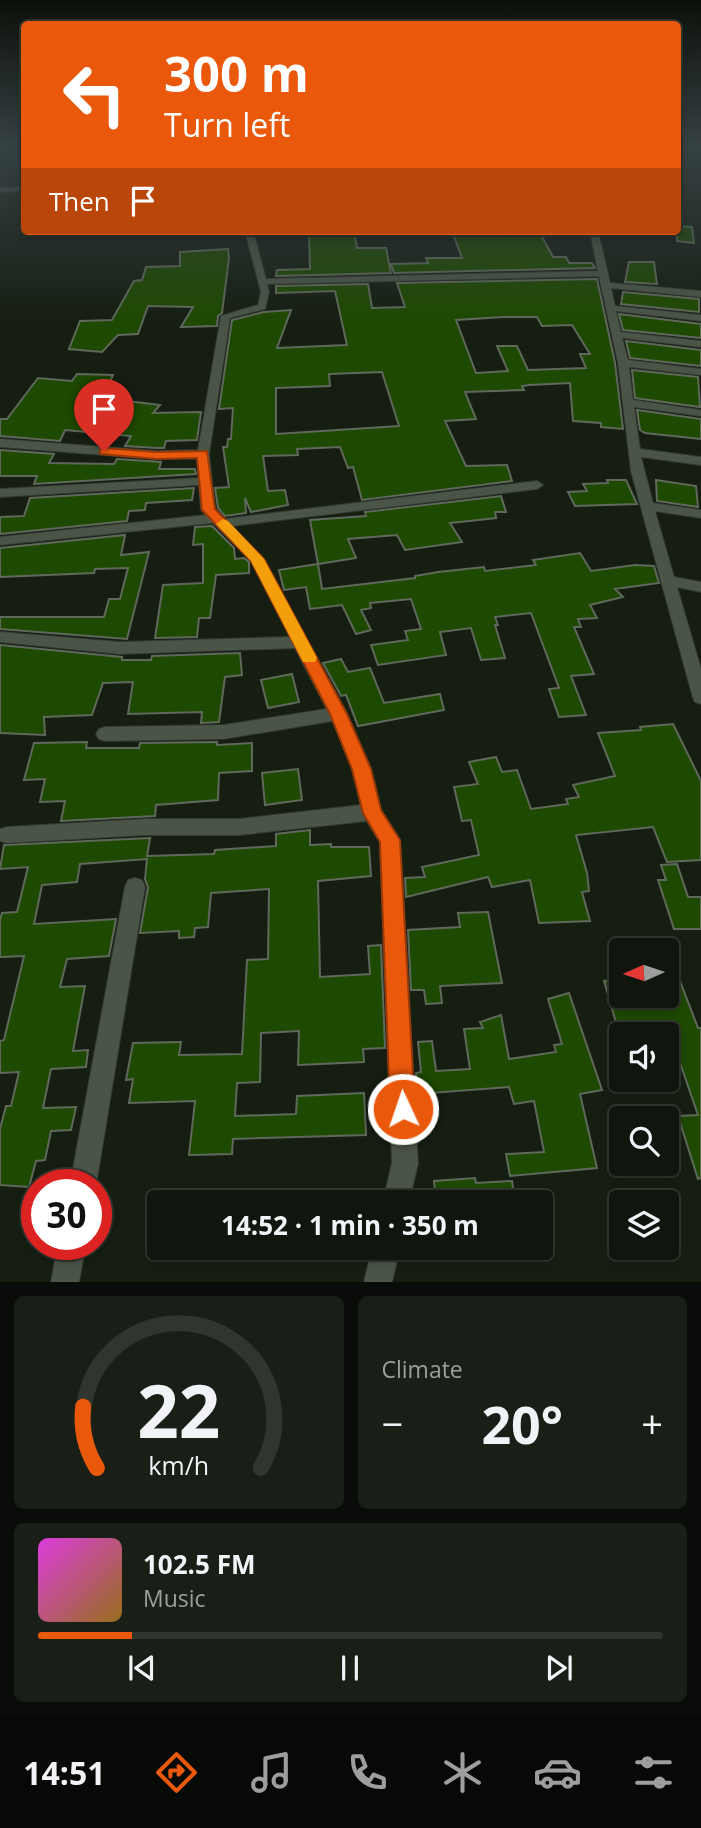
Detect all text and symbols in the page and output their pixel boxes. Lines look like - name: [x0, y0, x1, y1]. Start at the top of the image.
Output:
- text: 300 m: [164, 40, 309, 106]
- icon: left: [49, 49, 140, 140]
- text: Turn left: [164, 103, 290, 146]
- icon: arrive: [124, 182, 162, 220]
- text: Then: [49, 183, 110, 219]
- pin: [74, 379, 134, 451]
- icon: arrive: [85, 390, 123, 428]
- north arrow: [609, 938, 679, 1008]
- map controls: [609, 938, 679, 1260]
- button: sound: [609, 1022, 679, 1092]
- position arrow: [366, 1072, 440, 1146]
- button: search: [609, 1106, 679, 1176]
- speed limit sign: 30: [21, 1169, 112, 1260]
- button: layers: [609, 1190, 679, 1260]
- text: 14:52 · 1 min · 350 m: [221, 1207, 479, 1243]
- text: Climate: [382, 1353, 463, 1385]
- text: 22: [137, 1361, 220, 1460]
- text: 20°: [481, 1388, 563, 1459]
- text: −: [382, 1397, 403, 1449]
- text: +: [641, 1397, 663, 1449]
- text: km/h: [148, 1448, 209, 1482]
- text: 102.5 FM: [143, 1546, 255, 1582]
- text: Music: [143, 1582, 206, 1614]
- icon: previous: [123, 1649, 161, 1687]
- icon: pause: [331, 1649, 369, 1687]
- icon: next: [540, 1649, 578, 1687]
- icon: directions: [152, 1748, 201, 1797]
- icon: music: [247, 1748, 296, 1797]
- icon: phone: [343, 1748, 392, 1797]
- icon: climate: [438, 1748, 487, 1797]
- icon: car: [533, 1748, 582, 1797]
- icon: filters: [629, 1748, 678, 1797]
- text: 14:51: [23, 1751, 106, 1794]

